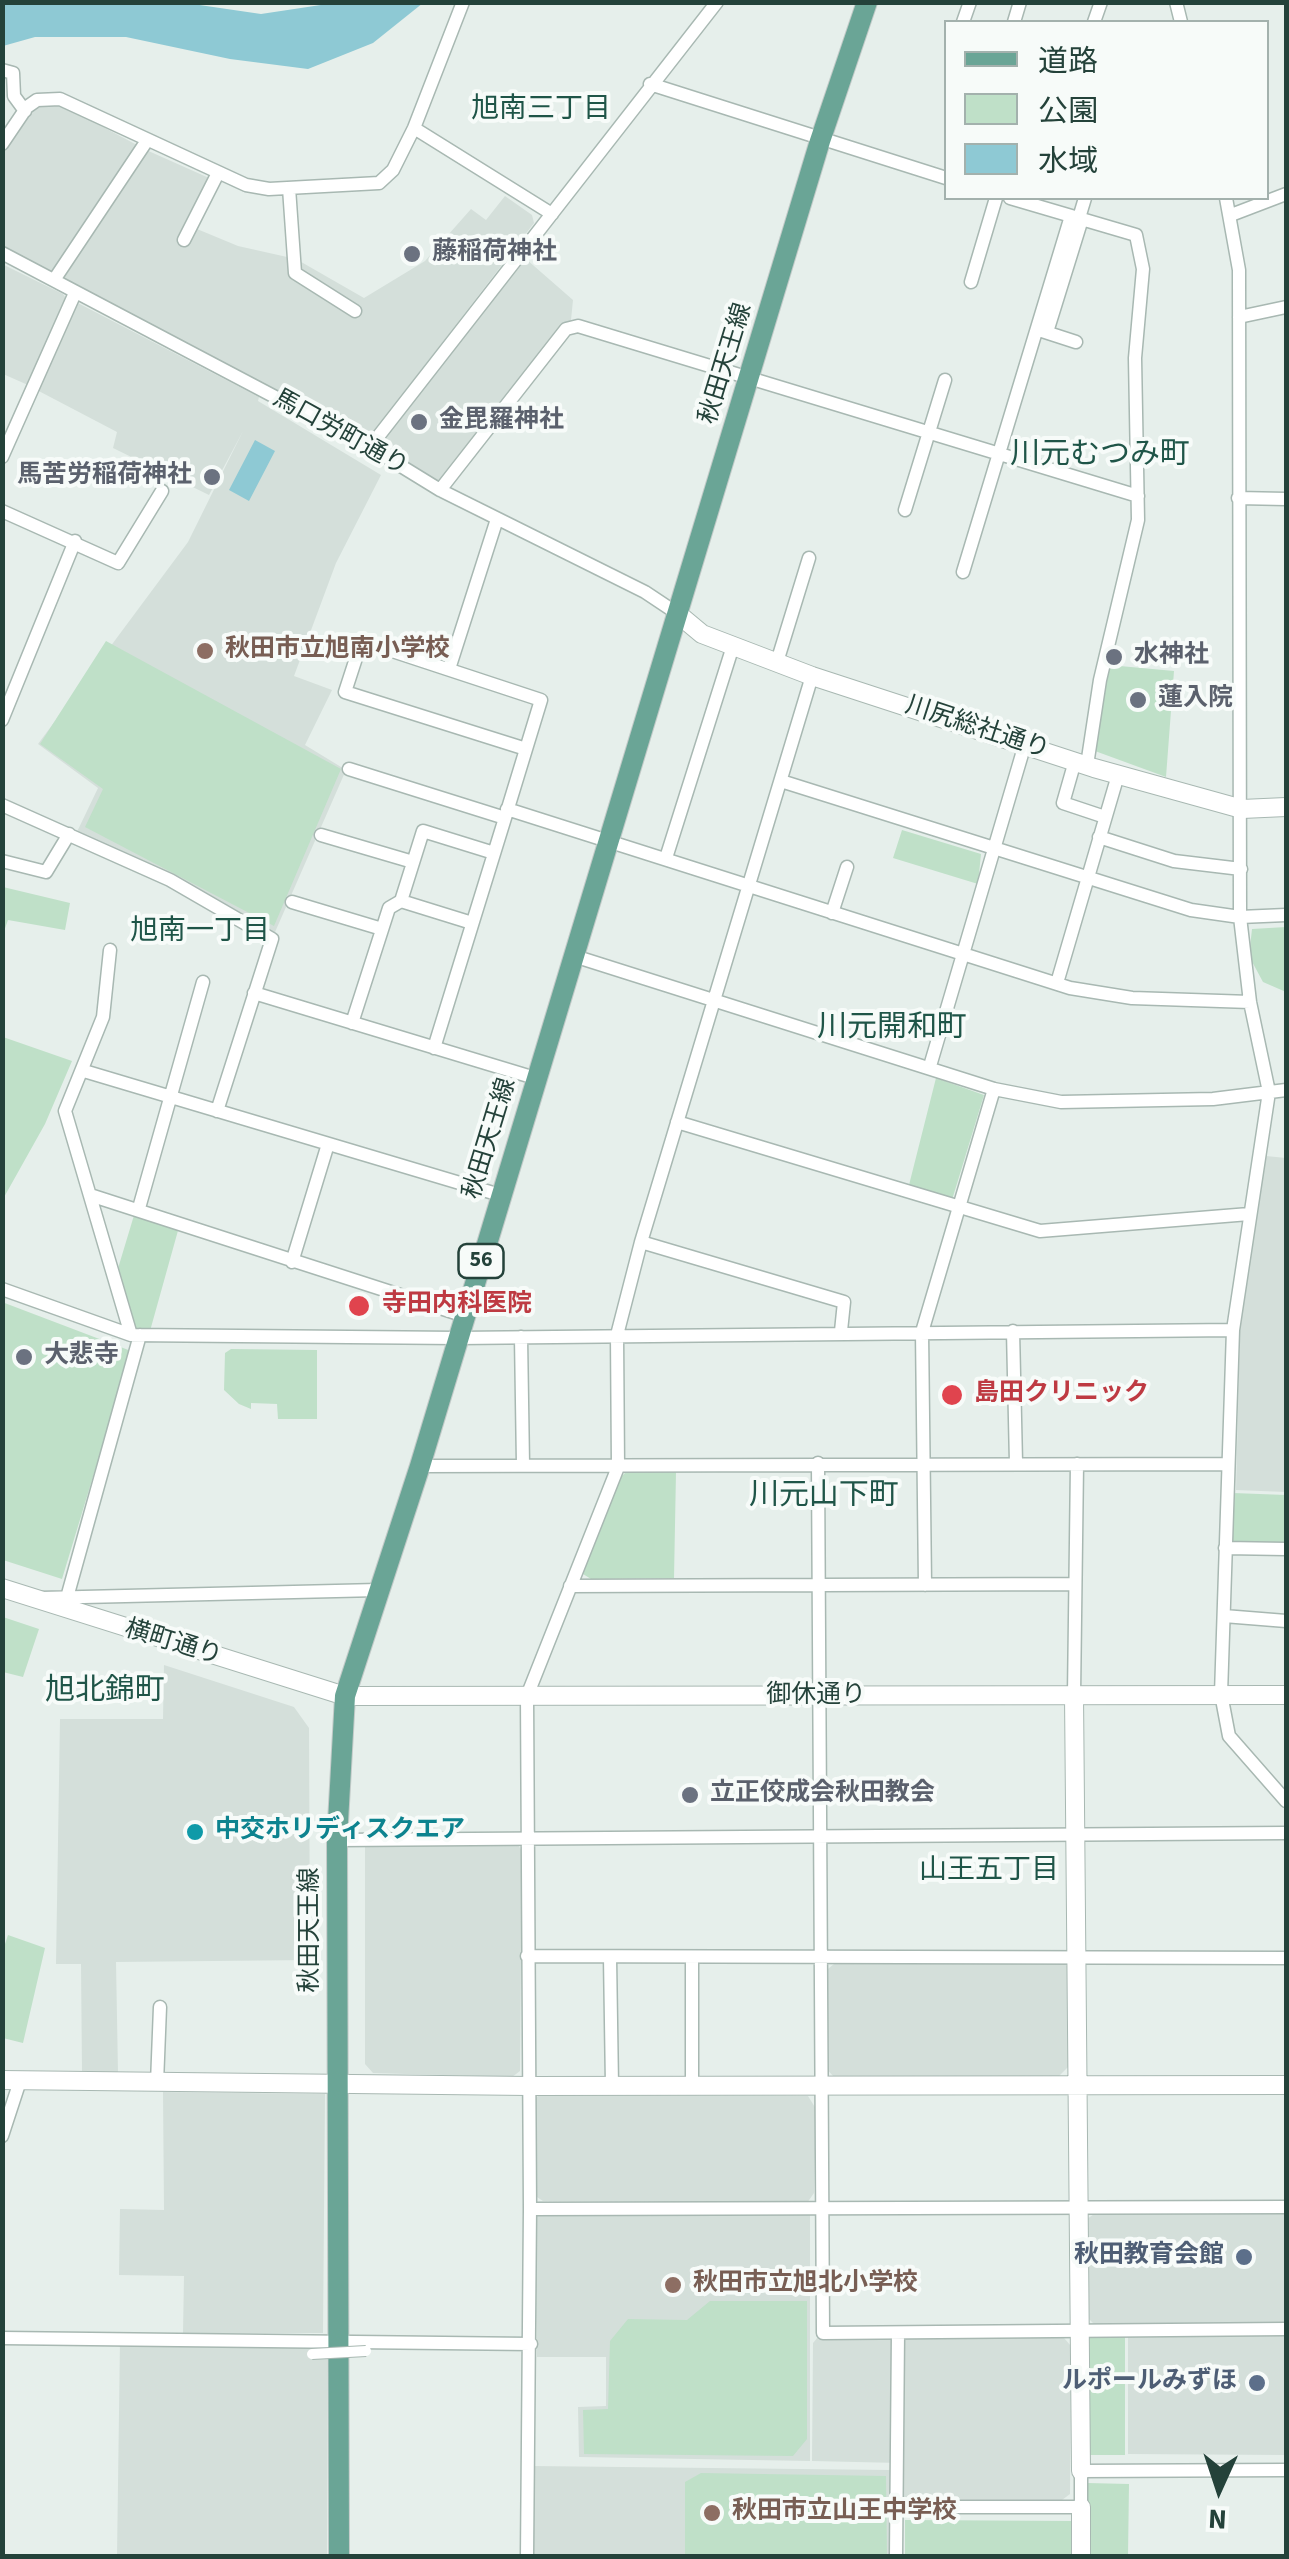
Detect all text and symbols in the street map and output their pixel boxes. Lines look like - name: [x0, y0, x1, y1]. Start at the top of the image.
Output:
- legend: [944, 20, 1269, 200]
- text: 道路: [1038, 40, 1098, 83]
- text: 公園: [1038, 90, 1098, 133]
- district label: 旭南三丁目: [471, 94, 611, 128]
- text: 水域: [1038, 140, 1098, 183]
- place label: 藤稲荷神社: [432, 239, 557, 269]
- marker: 藤稲荷神社: [401, 243, 423, 265]
- street label: 秋田天王線: [694, 300, 760, 428]
- street label: 馬口労町通り: [267, 385, 413, 483]
- place label: 金毘羅神社: [439, 407, 564, 437]
- marker: 金毘羅神社: [408, 411, 430, 433]
- district label: 川元むつみ町: [1010, 438, 1190, 474]
- place label: 馬苦労稲荷神社: [17, 462, 192, 492]
- marker: 馬苦労稲荷神社: [201, 466, 223, 488]
- place label: 秋田市立旭南小学校: [225, 636, 450, 666]
- marker: 秋田市立旭南小学校: [194, 640, 216, 662]
- place label: 水神社: [1134, 642, 1209, 672]
- marker: 水神社: [1103, 646, 1125, 668]
- place label: 蓮入院: [1158, 685, 1233, 715]
- marker: 蓮入院: [1127, 689, 1149, 711]
- street label: 川尻総社通り: [901, 692, 1053, 766]
- district label: 旭南一丁目: [130, 916, 270, 950]
- district label: 川元開和町: [817, 1011, 967, 1047]
- street label: 秋田天王線: [458, 1075, 524, 1203]
- road number: 56: [458, 1244, 504, 1278]
- place label: 寺田内科医院: [382, 1291, 532, 1321]
- marker: 寺田内科医院: [346, 1293, 372, 1319]
- place label: 大悲寺: [44, 1342, 119, 1372]
- marker: 大悲寺: [13, 1346, 35, 1368]
- place label: 島田クリニック: [974, 1380, 1149, 1410]
- marker: 島田クリニック: [939, 1382, 965, 1408]
- district label: 川元山下町: [749, 1479, 899, 1515]
- street label: 横町通り: [121, 1615, 225, 1673]
- district label: 旭北錦町: [45, 1674, 165, 1710]
- street label: 御休通り: [766, 1682, 866, 1712]
- place label: 立正佼成会秋田教会: [710, 1780, 935, 1810]
- marker: 立正佼成会秋田教会: [679, 1784, 701, 1806]
- place label: 中交ホリディスクエア: [215, 1817, 465, 1847]
- marker: 中交ホリディスクエア: [184, 1821, 206, 1843]
- district label: 山王五丁目: [919, 1855, 1059, 1889]
- street label: 秋田天王線: [297, 1868, 327, 1992]
- place label: 秋田教育会館: [1074, 2242, 1224, 2272]
- marker: 秋田教育会館: [1233, 2246, 1255, 2268]
- place label: 秋田市立旭北小学校: [693, 2270, 918, 2300]
- marker: 秋田市立旭北小学校: [662, 2274, 684, 2296]
- place label: ルポールみずほ: [1062, 2368, 1237, 2398]
- marker: ルポールみずほ: [1246, 2372, 1268, 2394]
- north arrow: [1169, 2439, 1269, 2539]
- place label: 秋田市立山王中学校: [732, 2498, 957, 2528]
- text: N: [1207, 2498, 1228, 2539]
- marker: 秋田市立山王中学校: [701, 2502, 723, 2524]

